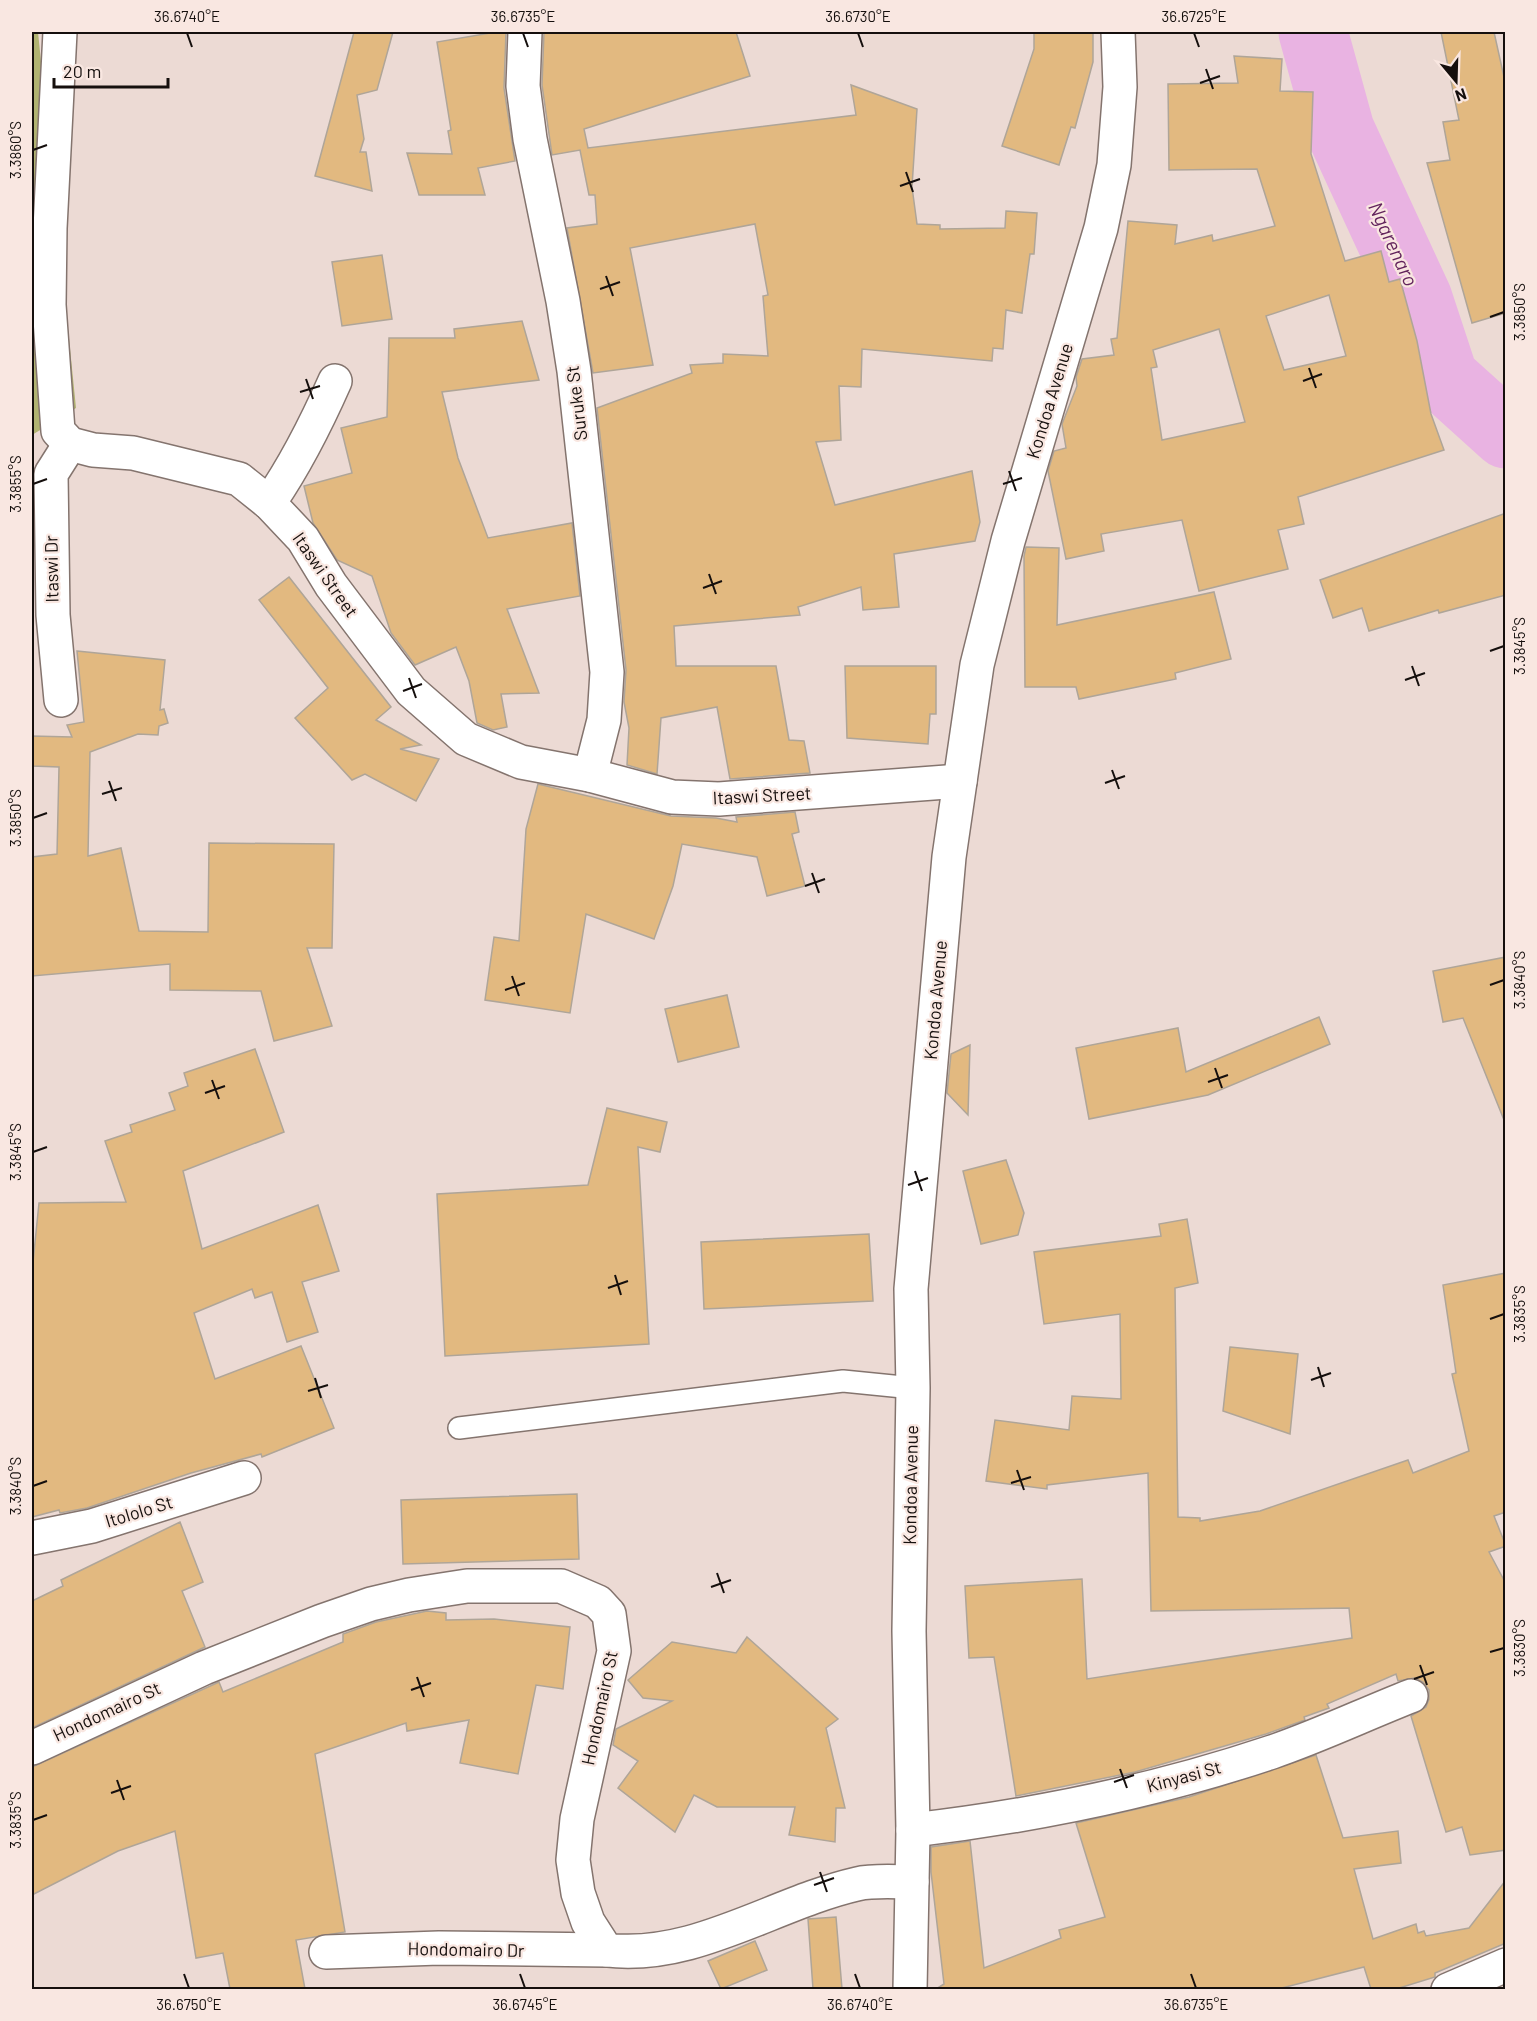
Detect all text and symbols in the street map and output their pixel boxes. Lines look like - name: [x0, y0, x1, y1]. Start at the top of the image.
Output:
- text: 36.6740°E: [154, 7, 220, 25]
- text: 36.6735°E: [491, 7, 555, 25]
- text: 36.6730°E: [825, 7, 891, 25]
- text: 36.6725°E: [1162, 7, 1226, 25]
- scale bar: [54, 51, 168, 89]
- north arrow: [1426, 51, 1486, 111]
- text: 20 m: [63, 60, 101, 82]
- text: N: [1453, 85, 1469, 106]
- text: 3.3860°S: [6, 121, 24, 179]
- water label: Ngarenaro: [1364, 198, 1424, 289]
- text: 3.3850°S: [1510, 283, 1528, 341]
- street label: Kondoa Avenue: [1021, 340, 1077, 461]
- street label: Suruke St: [561, 364, 592, 442]
- text: 3.3855°S: [6, 455, 24, 513]
- street label: Itaswi Street: [288, 528, 363, 621]
- street label: Itaswi Dr: [39, 535, 63, 603]
- text: 3.3845°S: [1510, 617, 1528, 675]
- street label: Itaswi Street: [712, 781, 812, 809]
- text: 3.3850°S: [6, 789, 24, 847]
- street label: Kondoa Avenue: [919, 939, 951, 1061]
- text: 3.3840°S: [1510, 951, 1528, 1009]
- text: 3.3845°S: [6, 1123, 24, 1181]
- text: 3.3835°S: [1510, 1285, 1528, 1343]
- street label: Kondoa Avenue: [898, 1425, 922, 1545]
- text: 3.3840°S: [6, 1457, 24, 1515]
- street label: Itololo St: [102, 1490, 175, 1532]
- text: 3.3830°S: [1510, 1619, 1528, 1677]
- street label: Hondomairo St: [576, 1649, 622, 1767]
- street label: Hondomairo St: [49, 1677, 164, 1746]
- street label: Kinyasi St: [1144, 1756, 1223, 1797]
- text: 3.3835°S: [6, 1791, 24, 1849]
- street label: Hondomairo Dr: [407, 1937, 525, 1961]
- text: 36.6750°E: [156, 1995, 222, 2013]
- text: 36.6745°E: [492, 1995, 558, 2013]
- text: 36.6740°E: [827, 1995, 893, 2013]
- text: 36.6735°E: [1164, 1995, 1228, 2013]

